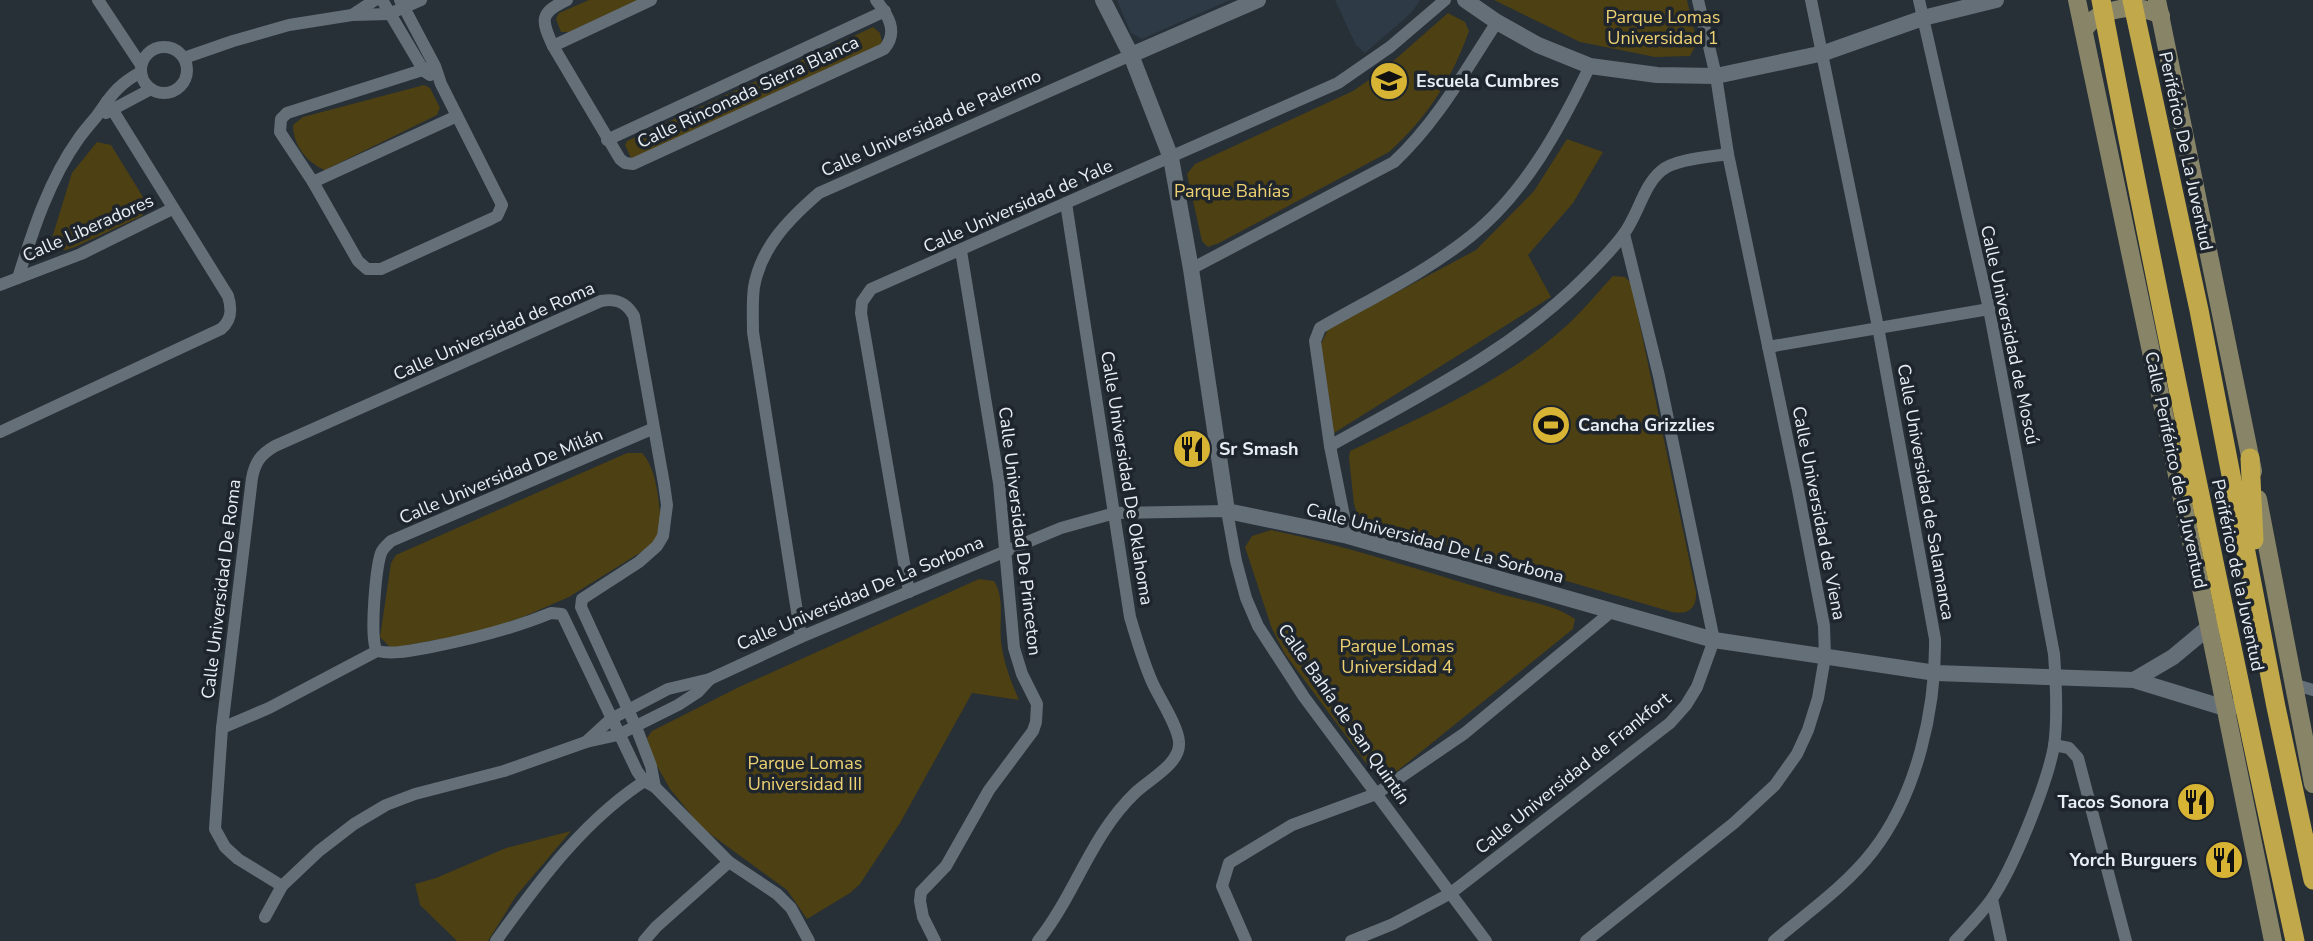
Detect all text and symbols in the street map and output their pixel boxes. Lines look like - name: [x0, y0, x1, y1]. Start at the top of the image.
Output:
- park label: Parque Lomas Universidad 1: [1606, 5, 1720, 50]
- street label: Calle Rinconada Sierra Blanca: [633, 30, 863, 154]
- street label: Periférico De La Juventud: [2153, 49, 2219, 253]
- school or university icon: Escuela Cumbres: [1368, 60, 1410, 102]
- street label: Calle Universidad de Palermo: [817, 64, 1045, 182]
- place label: Escuela Cumbres: [1416, 69, 1559, 93]
- street label: Calle Universidad de Yale: [919, 153, 1117, 259]
- park label: Parque Bahías: [1174, 179, 1290, 203]
- street label: Calle Liberadores: [19, 188, 157, 268]
- street label: Calle Universidad de Moscú: [1975, 223, 2045, 447]
- street label: Calle Universidad de Roma: [389, 276, 599, 386]
- street label: Calle Universidad De Oklahoma: [1095, 349, 1159, 607]
- street label: Calle Periférico de la Juventud: [2139, 349, 2213, 591]
- street label: Calle Universidad de Salamanca: [1892, 362, 1960, 622]
- sports icon: Cancha Grizzlies: [1530, 404, 1572, 446]
- street label: Calle Universidad de Viena: [1786, 404, 1852, 622]
- street label: Calle Universidad De Princeton: [993, 405, 1047, 657]
- place label: Cancha Grizzlies: [1578, 413, 1715, 437]
- street label: Calle Universidad De Milán: [396, 422, 606, 530]
- restaurant icon: Sr Smash: [1171, 428, 1213, 470]
- place label: Sr Smash: [1219, 437, 1299, 461]
- street label: Periférico de la Juventud: [2206, 477, 2270, 673]
- street label: Calle Universidad De Roma: [196, 478, 246, 700]
- street label: Calle Universidad De La Sorbona: [1303, 497, 1567, 589]
- street label: Calle Universidad De La Sorbona: [733, 530, 987, 656]
- street label: Calle Bahía de San Quintín: [1272, 619, 1416, 809]
- park label: Parque Lomas Universidad 4: [1340, 634, 1454, 679]
- street label: Calle Universidad de Frankfort: [1470, 686, 1676, 859]
- park label: Parque Lomas Universidad III: [748, 751, 862, 796]
- restaurant icon: Tacos Sonora: [2175, 781, 2217, 823]
- place label: Tacos Sonora: [2058, 790, 2169, 814]
- restaurant icon: Yorch Burguers: [2203, 839, 2245, 881]
- place label: Yorch Burguers: [2069, 848, 2197, 872]

